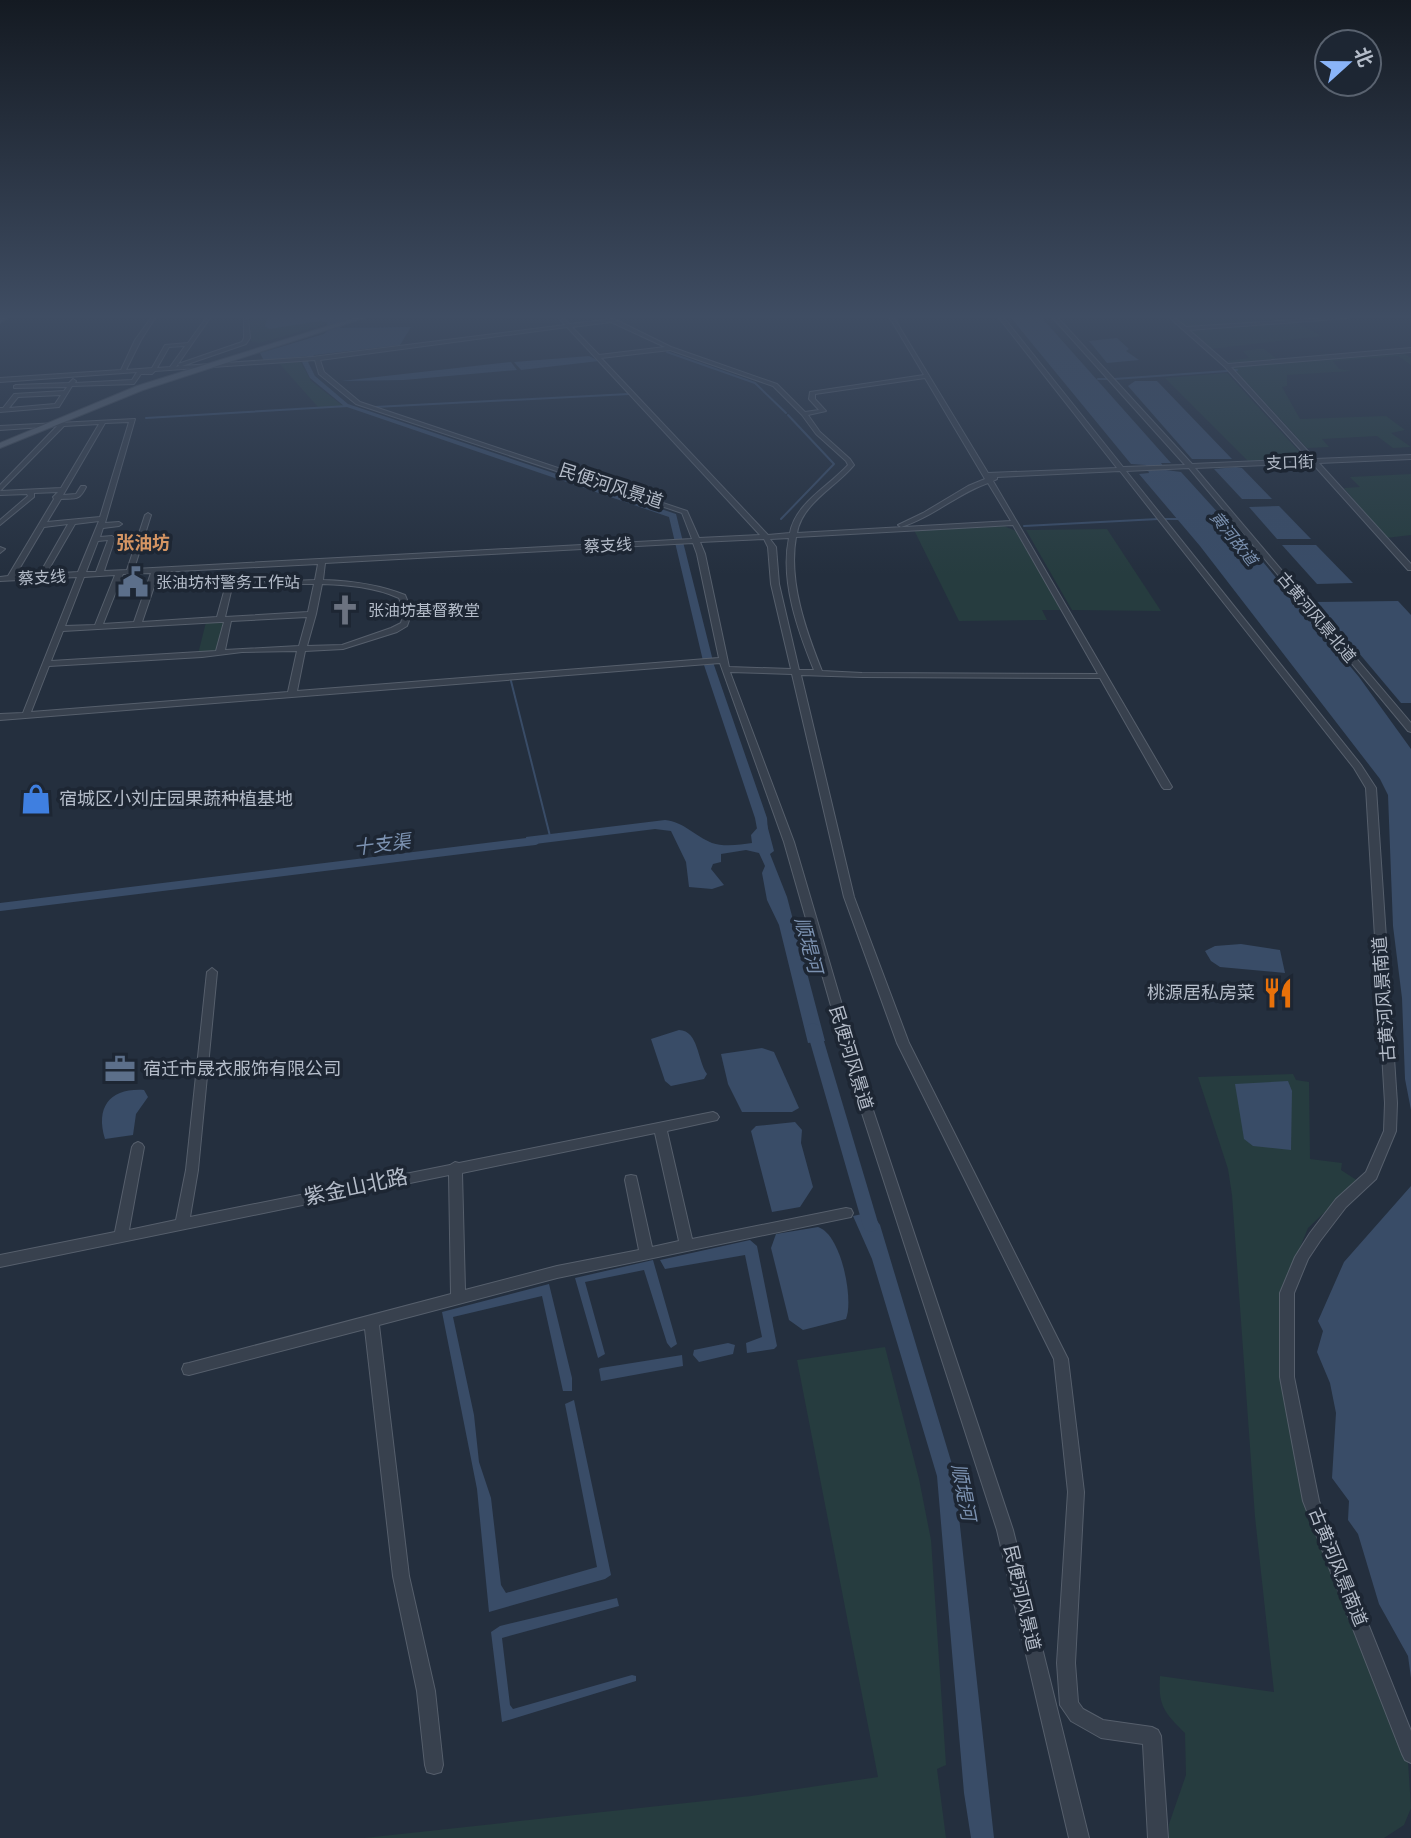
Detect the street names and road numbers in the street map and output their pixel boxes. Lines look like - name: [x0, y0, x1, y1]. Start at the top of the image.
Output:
- street label: 支口街: [1266, 451, 1314, 475]
- street label: 民便河风景道: [556, 458, 666, 514]
- street label: 蔡支线: [584, 534, 633, 558]
- street label: 蔡支线: [18, 566, 67, 590]
- street label: 古黄河风景北道: [1272, 568, 1361, 668]
- street label: 古黄河风景南道: [1368, 935, 1400, 1063]
- street label: 民便河风景道: [824, 1003, 878, 1113]
- street label: 紫金山北路: [302, 1162, 410, 1212]
- street label: 古黄河风景南道: [1303, 1504, 1373, 1630]
- street label: 民便河风景道: [998, 1543, 1046, 1653]

